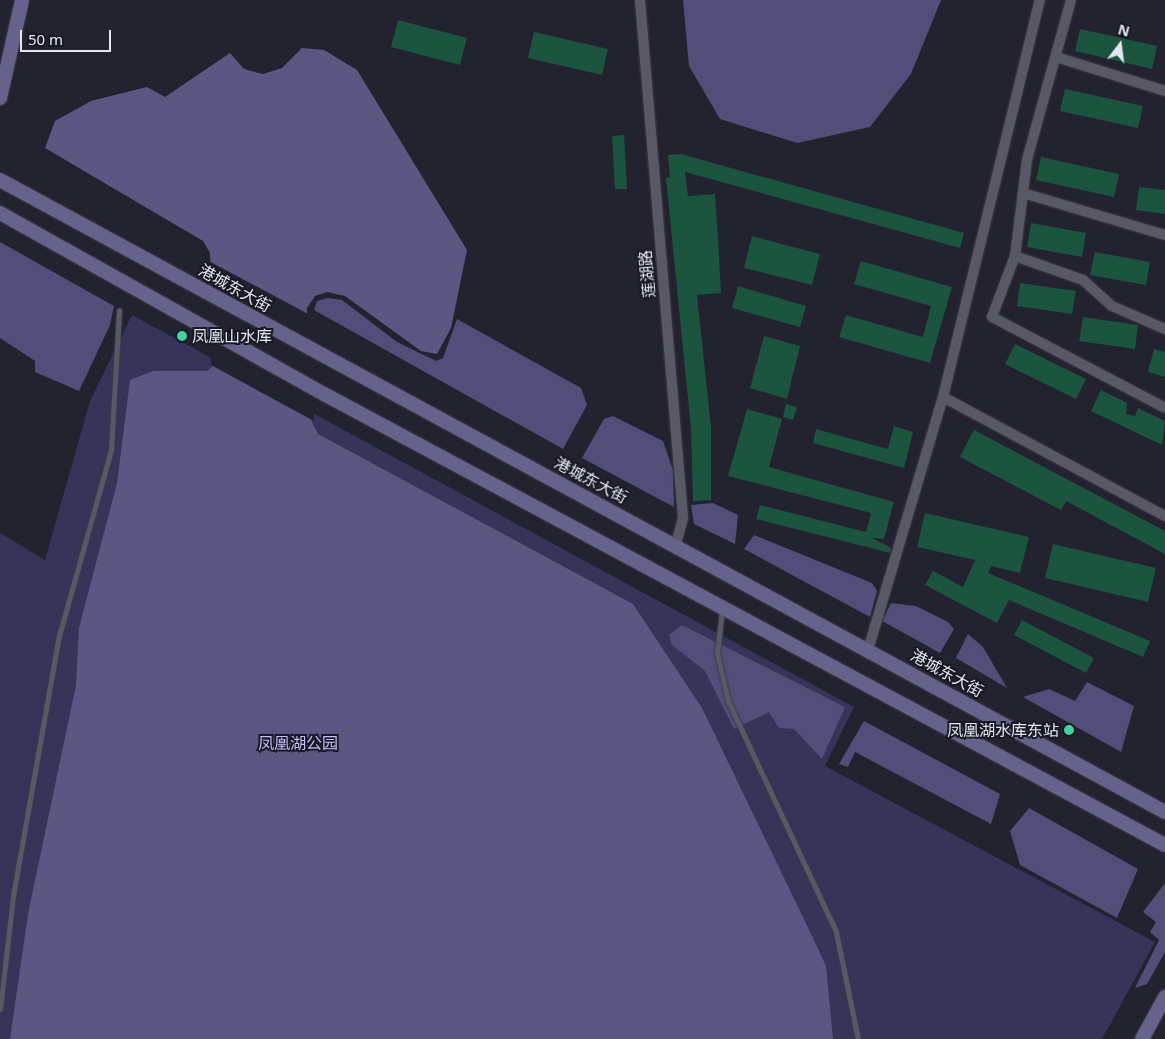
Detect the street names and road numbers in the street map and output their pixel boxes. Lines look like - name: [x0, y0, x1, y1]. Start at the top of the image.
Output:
- street label: 莲湖路: [635, 249, 659, 299]
- street label: 港城东大街: [195, 260, 275, 316]
- street label: 港城东大街: [551, 453, 631, 507]
- street label: 港城东大街: [907, 645, 987, 701]

